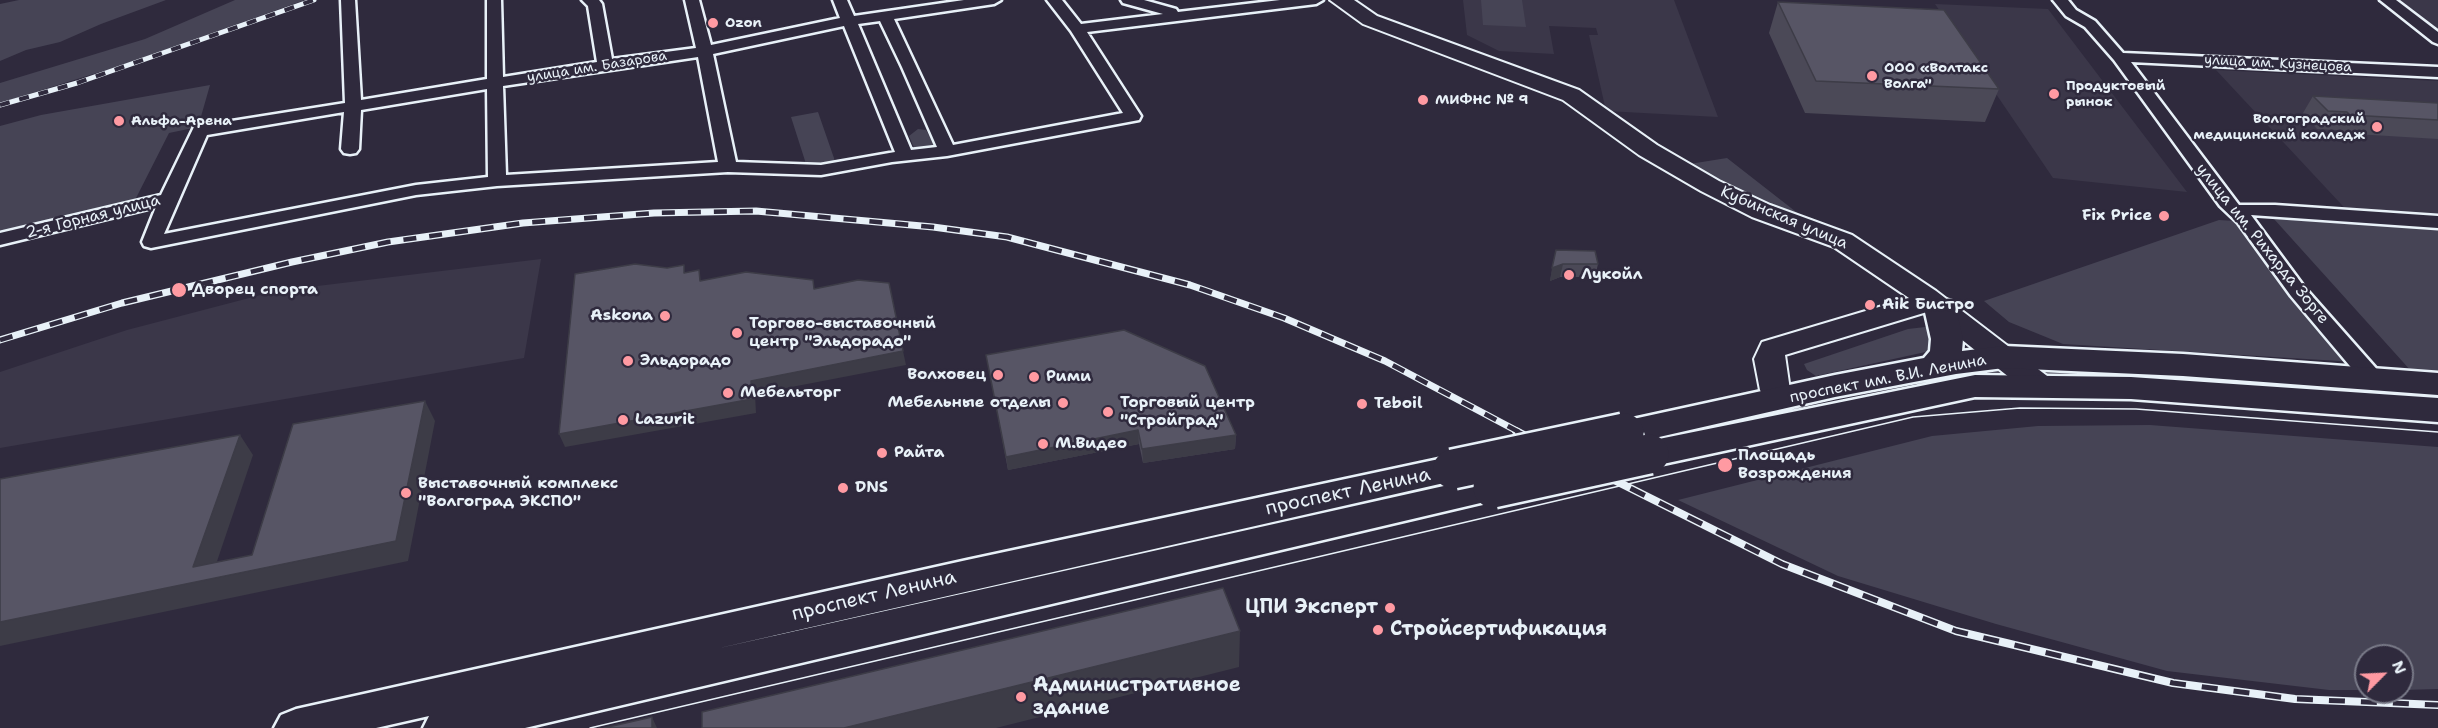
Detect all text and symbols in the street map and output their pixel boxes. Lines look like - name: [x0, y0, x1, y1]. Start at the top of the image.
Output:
- place label: Ozon: [725, 15, 762, 31]
- marker: Ozon: [706, 16, 720, 30]
- street label: улица им. Базарова: [526, 48, 668, 86]
- street label: улица им. Кузнецова: [2204, 52, 2352, 76]
- place label: ООО «Волтакс Волга": [1884, 60, 1988, 92]
- marker: ООО «Волтакс Волга": [1865, 69, 1879, 83]
- place label: Продуктовый рынок: [2066, 78, 2165, 110]
- marker: Продуктовый рынок: [2047, 87, 2061, 101]
- place label: МИФНС № 9: [1435, 92, 1528, 108]
- marker: МИФНС № 9: [1416, 93, 1430, 107]
- place label: Волгоградский медицинский колледж: [2193, 111, 2365, 144]
- place label: Альфа-Арена: [131, 113, 232, 129]
- marker: Альфа-Арена: [112, 114, 126, 128]
- marker: Волгоградский медицинский колледж: [2370, 120, 2384, 134]
- street label: улица им. Рихарда Зорге: [2191, 160, 2333, 328]
- street label: Кубинская улица: [1717, 182, 1851, 254]
- street label: 2-я Горная улица: [24, 191, 162, 243]
- place label: Fix Price: [2082, 206, 2152, 226]
- marker: Fix Price: [2157, 209, 2171, 223]
- place label: Лукойл: [1581, 265, 1642, 285]
- marker: Лукойл: [1562, 268, 1576, 282]
- place label: Дворец спорта: [192, 280, 318, 300]
- marker: Дворец спорта: [170, 281, 188, 299]
- place label: Aik Бистро: [1882, 295, 1974, 315]
- marker: Aik Бистро: [1863, 298, 1877, 312]
- place label: Askona: [590, 306, 653, 326]
- marker: Askona: [658, 309, 672, 323]
- place label: Торгово-выставочный центр "Эльдорадо": [749, 314, 936, 352]
- marker: Торгово-выставочный центр "Эльдорадо": [730, 326, 744, 340]
- place label: Эльдорадо: [640, 351, 731, 371]
- street label: проспект им. В.И. Ленина: [1788, 351, 1988, 407]
- marker: Эльдорадо: [621, 354, 635, 368]
- place label: Волховец: [907, 365, 986, 385]
- place label: Рими: [1046, 367, 1091, 387]
- marker: Волховец: [991, 368, 1005, 382]
- marker: Рими: [1027, 370, 1041, 384]
- place label: Мебельторг: [740, 383, 841, 403]
- marker: Мебельторг: [721, 386, 735, 400]
- place label: Мебельные отделы: [888, 393, 1051, 413]
- place label: Торговый центр "Стройград": [1120, 393, 1255, 431]
- place label: Teboil: [1374, 394, 1423, 414]
- marker: Мебельные отделы: [1056, 396, 1070, 410]
- marker: Teboil: [1355, 397, 1369, 411]
- marker: Торговый центр "Стройград": [1101, 405, 1115, 419]
- place label: Lazurit: [635, 410, 695, 430]
- marker: Lazurit: [616, 413, 630, 427]
- place label: М.Видео: [1055, 434, 1127, 454]
- marker: М.Видео: [1036, 437, 1050, 451]
- place label: Райта: [894, 443, 944, 463]
- marker: Райта: [875, 446, 889, 460]
- place label: Площадь Возрождения: [1738, 446, 1852, 484]
- marker: Площадь Возрождения: [1716, 456, 1734, 474]
- street label: проспект Ленина: [1263, 463, 1433, 521]
- place label: Выставочный комплекс "Волгоград ЭКСПО": [418, 474, 618, 512]
- place label: DNS: [855, 478, 888, 498]
- marker: DNS: [836, 481, 850, 495]
- marker: Выставочный комплекс "Волгоград ЭКСПО": [399, 486, 413, 500]
- street label: проспект Ленина: [789, 565, 959, 627]
- place label: ЦПИ Эксперт: [1245, 596, 1378, 620]
- marker: ЦПИ Эксперт: [1383, 601, 1397, 615]
- place label: Стройсертификация: [1390, 618, 1607, 642]
- marker: Стройсертификация: [1371, 623, 1385, 637]
- north arrow: [2354, 644, 2414, 704]
- text: N: [2387, 657, 2411, 677]
- place label: Административное здание: [1033, 674, 1241, 721]
- marker: Административное здание: [1014, 690, 1028, 704]

